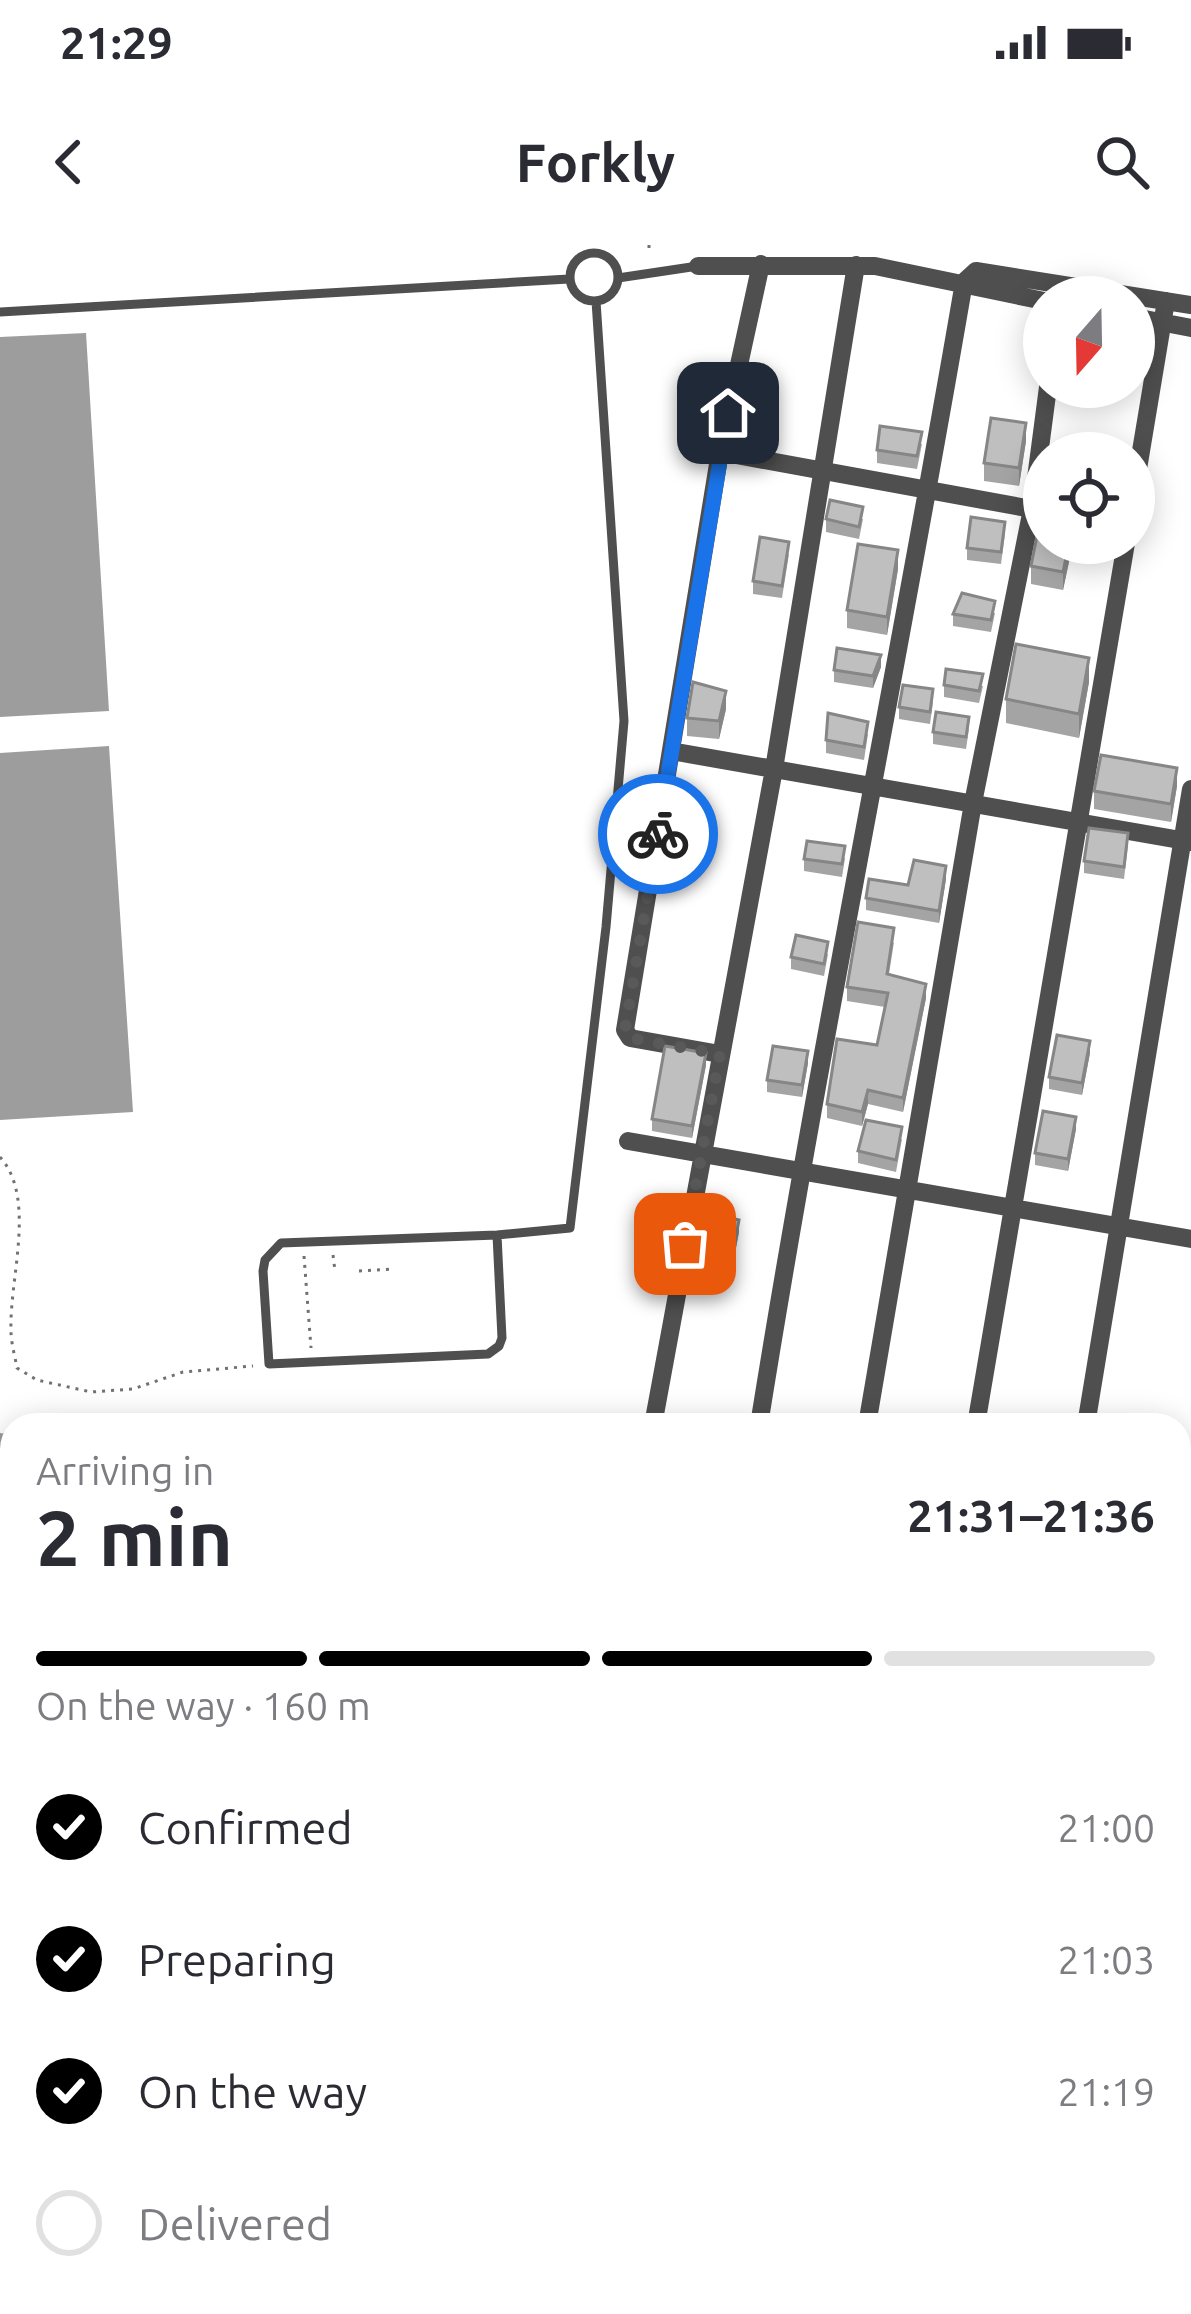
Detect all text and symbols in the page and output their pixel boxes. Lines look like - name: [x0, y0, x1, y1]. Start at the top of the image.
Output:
- text: 21:29: [60, 17, 173, 68]
- icon: back: [36, 129, 102, 195]
- icon: search: [1089, 129, 1155, 195]
- text: Forkly: [516, 132, 675, 192]
- north arrow: [1023, 276, 1155, 408]
- map controls: [1023, 276, 1155, 564]
- pin: [677, 362, 779, 464]
- icon: home: [695, 380, 761, 446]
- button: locate: [1023, 432, 1155, 564]
- courier: [598, 774, 718, 894]
- icon: bike: [625, 801, 691, 867]
- pin: [634, 1193, 736, 1295]
- icon: bag: [652, 1211, 718, 1277]
- text: Arriving in: [36, 1449, 214, 1492]
- text: 21:31–21:36: [907, 1490, 1155, 1541]
- text: 2 min: [36, 1493, 233, 1581]
- text: On the way · 160 m: [36, 1684, 371, 1727]
- icon: check: [36, 1794, 102, 1860]
- text: Confirmed: [138, 1802, 353, 1853]
- text: 21:00: [1057, 1806, 1155, 1849]
- icon: check: [36, 1926, 102, 1992]
- text: Preparing: [138, 1934, 336, 1985]
- text: 21:03: [1057, 1938, 1155, 1981]
- icon: check: [36, 2058, 102, 2124]
- text: On the way: [138, 2066, 367, 2117]
- text: 21:19: [1057, 2070, 1155, 2113]
- text: Delivered: [138, 2198, 332, 2249]

